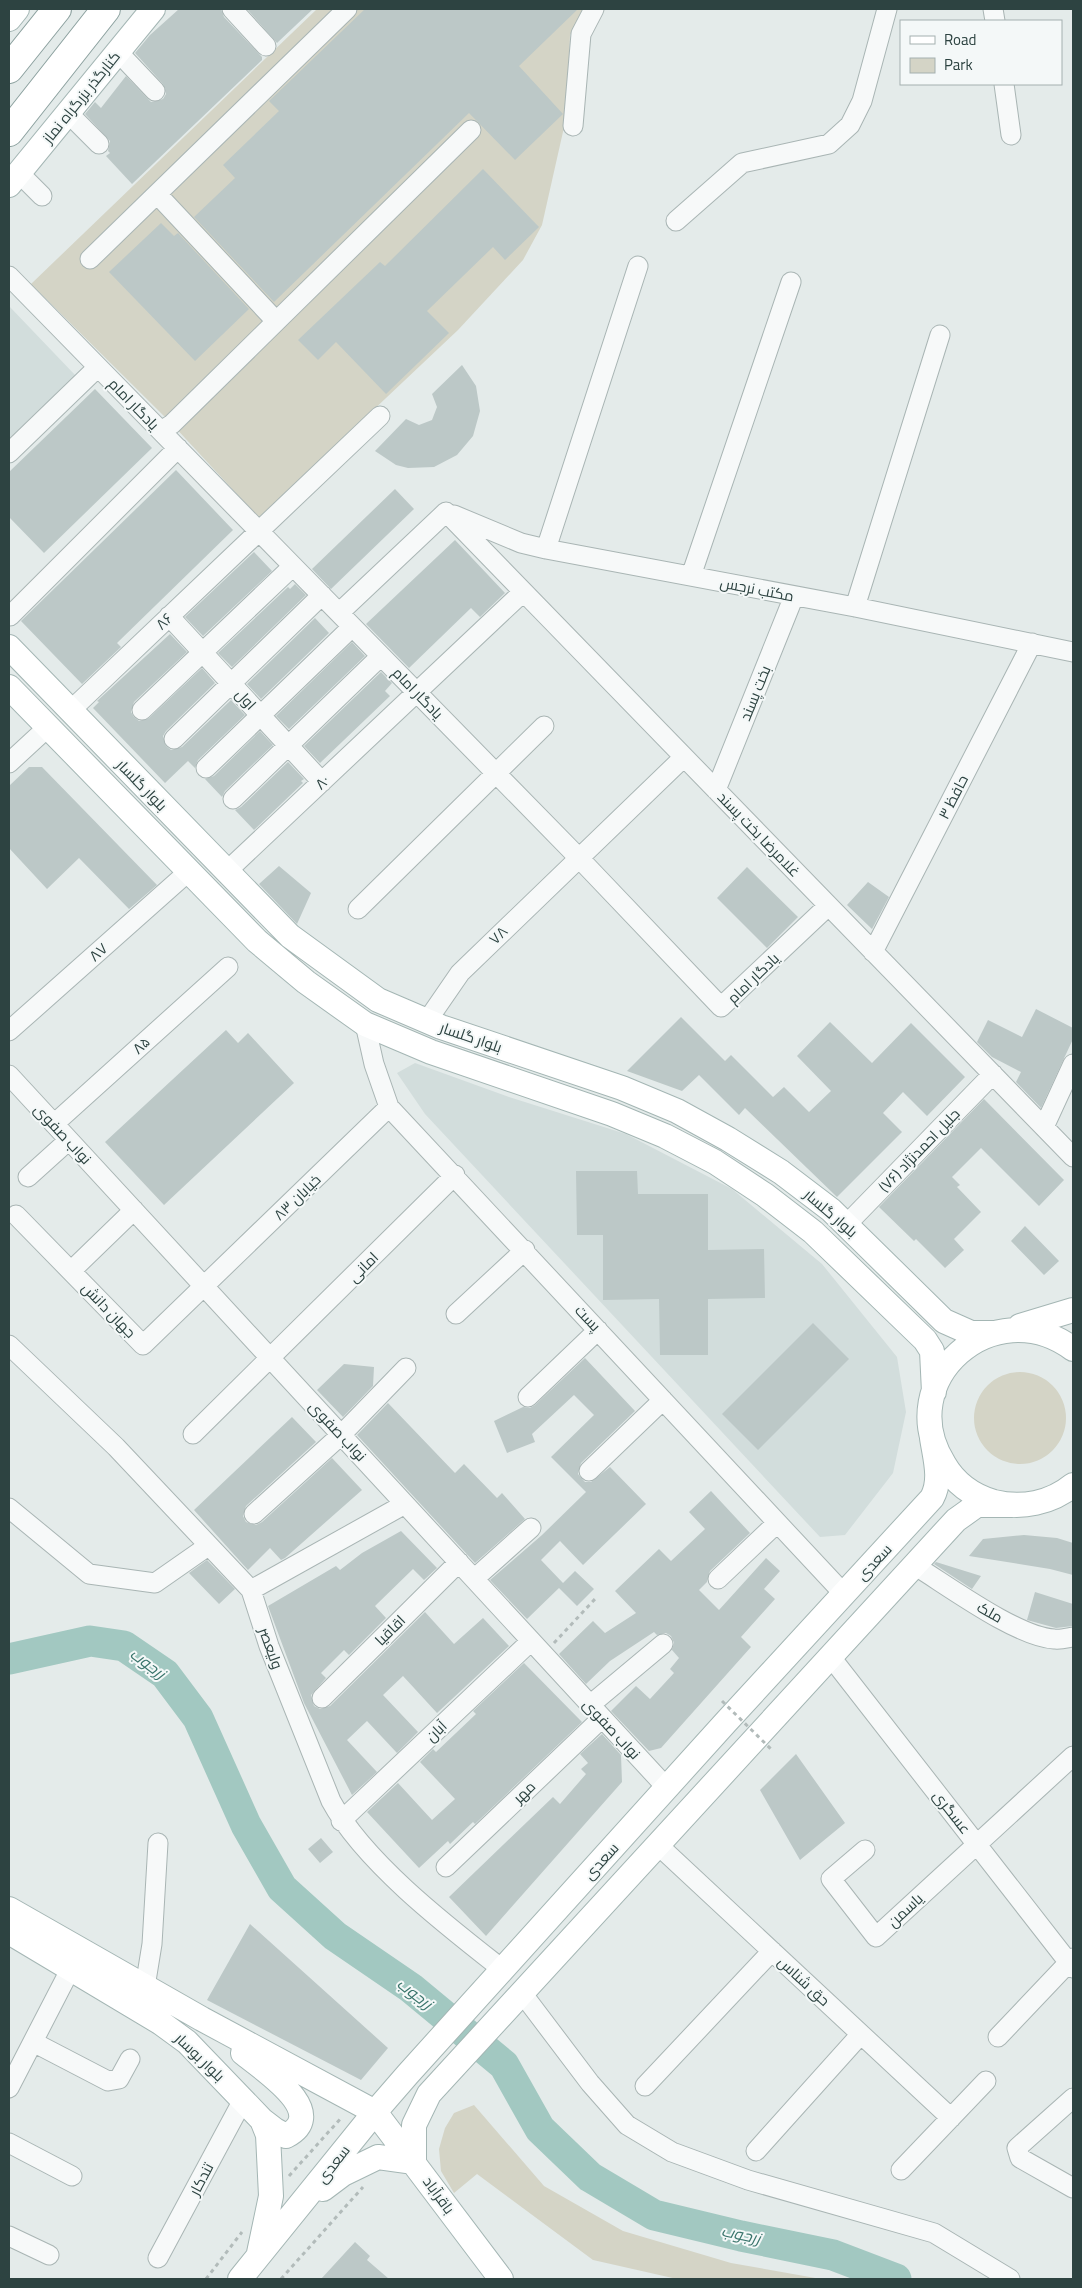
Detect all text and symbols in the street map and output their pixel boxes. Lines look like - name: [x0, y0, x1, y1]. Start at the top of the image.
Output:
- legend: [900, 20, 1062, 85]
- text: Road: [944, 28, 976, 51]
- street label: کنارگذر بزرگراه نماز: [36, 46, 126, 149]
- text: Park: [944, 53, 973, 76]
- street label: یادگار امام: [103, 373, 165, 435]
- street label: مکتب نرجس: [718, 571, 796, 607]
- street label: ۸۶: [150, 607, 178, 635]
- street label: یادگار امام: [387, 662, 449, 724]
- street label: بخت پسند: [733, 662, 777, 724]
- street label: اول: [230, 683, 262, 715]
- street label: بلوار گلسار: [111, 753, 173, 816]
- street label: ۸۰: [309, 769, 335, 795]
- street label: حافظ ۳: [932, 771, 974, 823]
- street label: غلامرضا بخت پسند: [712, 786, 806, 882]
- street label: ۷۸: [483, 920, 513, 950]
- street label: ۸۷: [83, 937, 113, 967]
- street label: یادگار امام: [722, 947, 784, 1009]
- street label: بلوار گلسار: [436, 1015, 505, 1058]
- street label: ۸۵: [127, 1031, 155, 1059]
- street label: نواب صفوی: [29, 1098, 97, 1170]
- street label: جلیل احمدنژاد (۷۶): [873, 1103, 965, 1197]
- street label: خیابان ۸۳: [268, 1168, 326, 1226]
- street label: بلوار گلسار: [798, 1182, 863, 1243]
- street label: امانی: [342, 1246, 384, 1288]
- street label: جهان دانش: [76, 1277, 142, 1343]
- street label: پست: [570, 1299, 606, 1337]
- street label: نواب صفوی: [304, 1395, 372, 1467]
- street label: سعدی: [851, 1538, 897, 1586]
- street label: ملک: [973, 1595, 1007, 1629]
- street label: اقاقیا: [369, 1609, 411, 1651]
- street label: ولیعصر: [252, 1623, 289, 1672]
- water label: زرجوب: [125, 1642, 172, 1685]
- street label: نواب صفوی: [578, 1693, 646, 1765]
- street label: آبان: [420, 1715, 452, 1747]
- street label: مهر: [507, 1775, 541, 1809]
- street label: عسگری: [927, 1785, 977, 1839]
- street label: سعدی: [578, 1837, 624, 1885]
- street label: یاسمن: [882, 1887, 928, 1933]
- street label: حق شناس: [773, 1951, 835, 2011]
- water label: زرجوب: [392, 1971, 439, 2016]
- street label: بلوار بوسار: [169, 2026, 230, 2087]
- street label: سعدی: [311, 2140, 355, 2188]
- street label: تندکار: [182, 2159, 219, 2200]
- street label: باقرآباد: [417, 2171, 461, 2219]
- water label: زرجوب: [719, 2218, 765, 2251]

